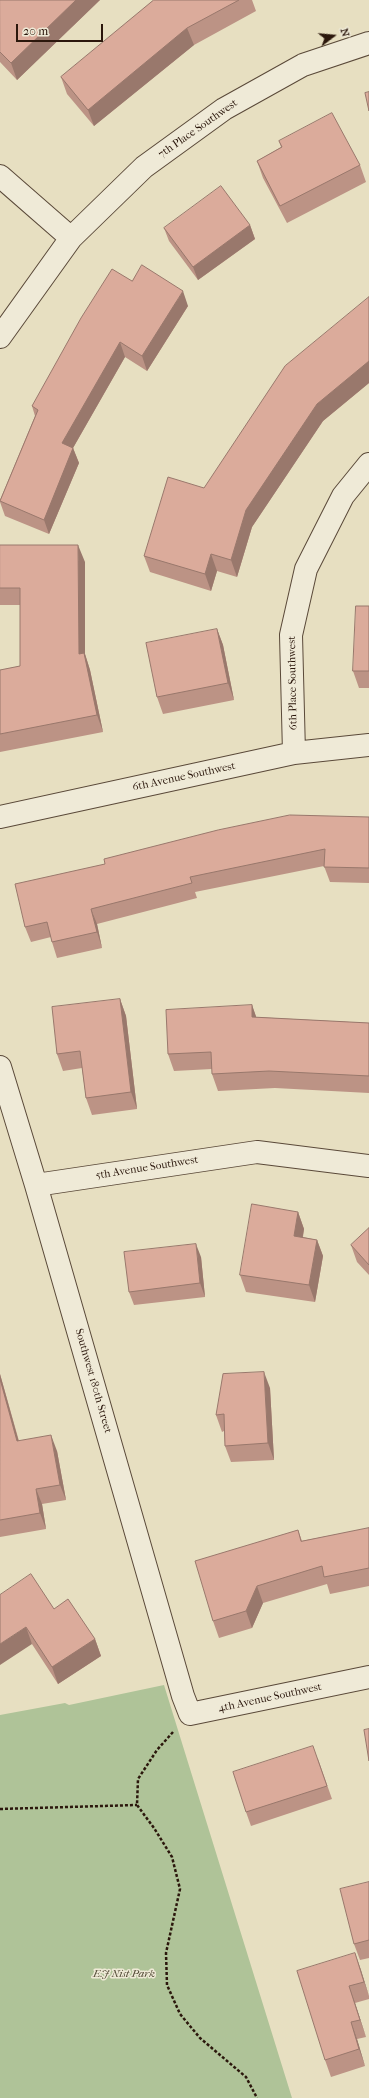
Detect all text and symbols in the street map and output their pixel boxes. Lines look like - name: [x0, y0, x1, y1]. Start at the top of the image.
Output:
- scale bar: [18, 16, 105, 42]
- north arrow: [313, 16, 353, 56]
- text: 20 m: [23, 24, 48, 38]
- text: N: [338, 27, 352, 38]
- street label: 7th Place Southwest: [156, 97, 240, 161]
- street label: 6th Place Southwest: [286, 636, 300, 730]
- street label: 6th Avenue Southwest: [131, 760, 237, 794]
- street label: 5th Avenue Southwest: [95, 1153, 199, 1183]
- street label: Southwest 180th Street: [72, 1327, 114, 1435]
- street label: 4th Avenue Southwest: [217, 1681, 323, 1715]
- park label: E.J Nist Park: [93, 1967, 155, 1981]

